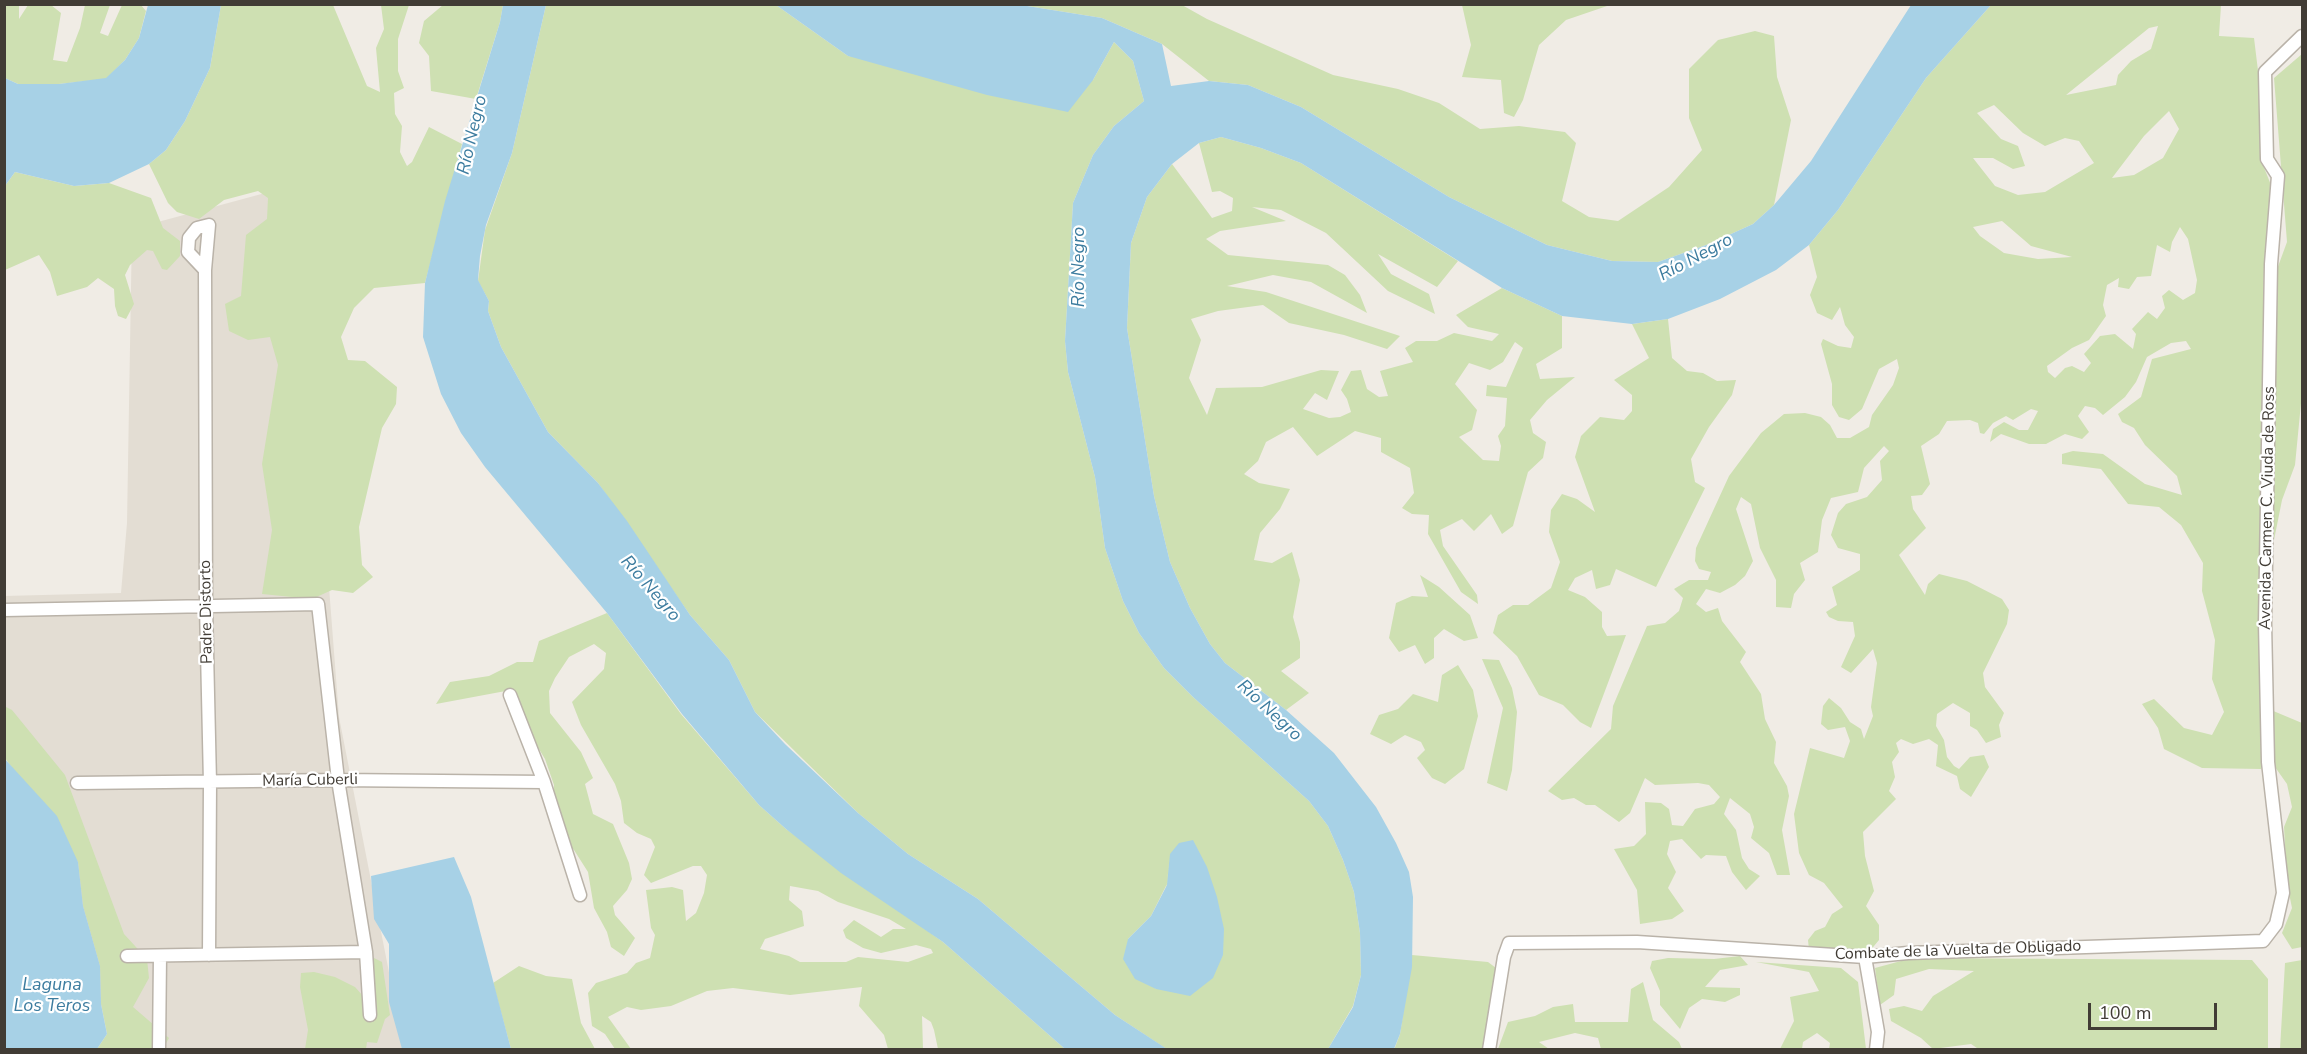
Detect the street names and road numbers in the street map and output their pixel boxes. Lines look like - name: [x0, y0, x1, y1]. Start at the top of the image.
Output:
- street label: Avenida Carmen C. Viuda de Ross: [2256, 386, 2280, 630]
- street label: Padre Distorto: [196, 560, 218, 664]
- street label: María Cuberli: [262, 771, 358, 791]
- street label: Combate de la Vuelta de Obligado: [1834, 937, 2082, 965]

